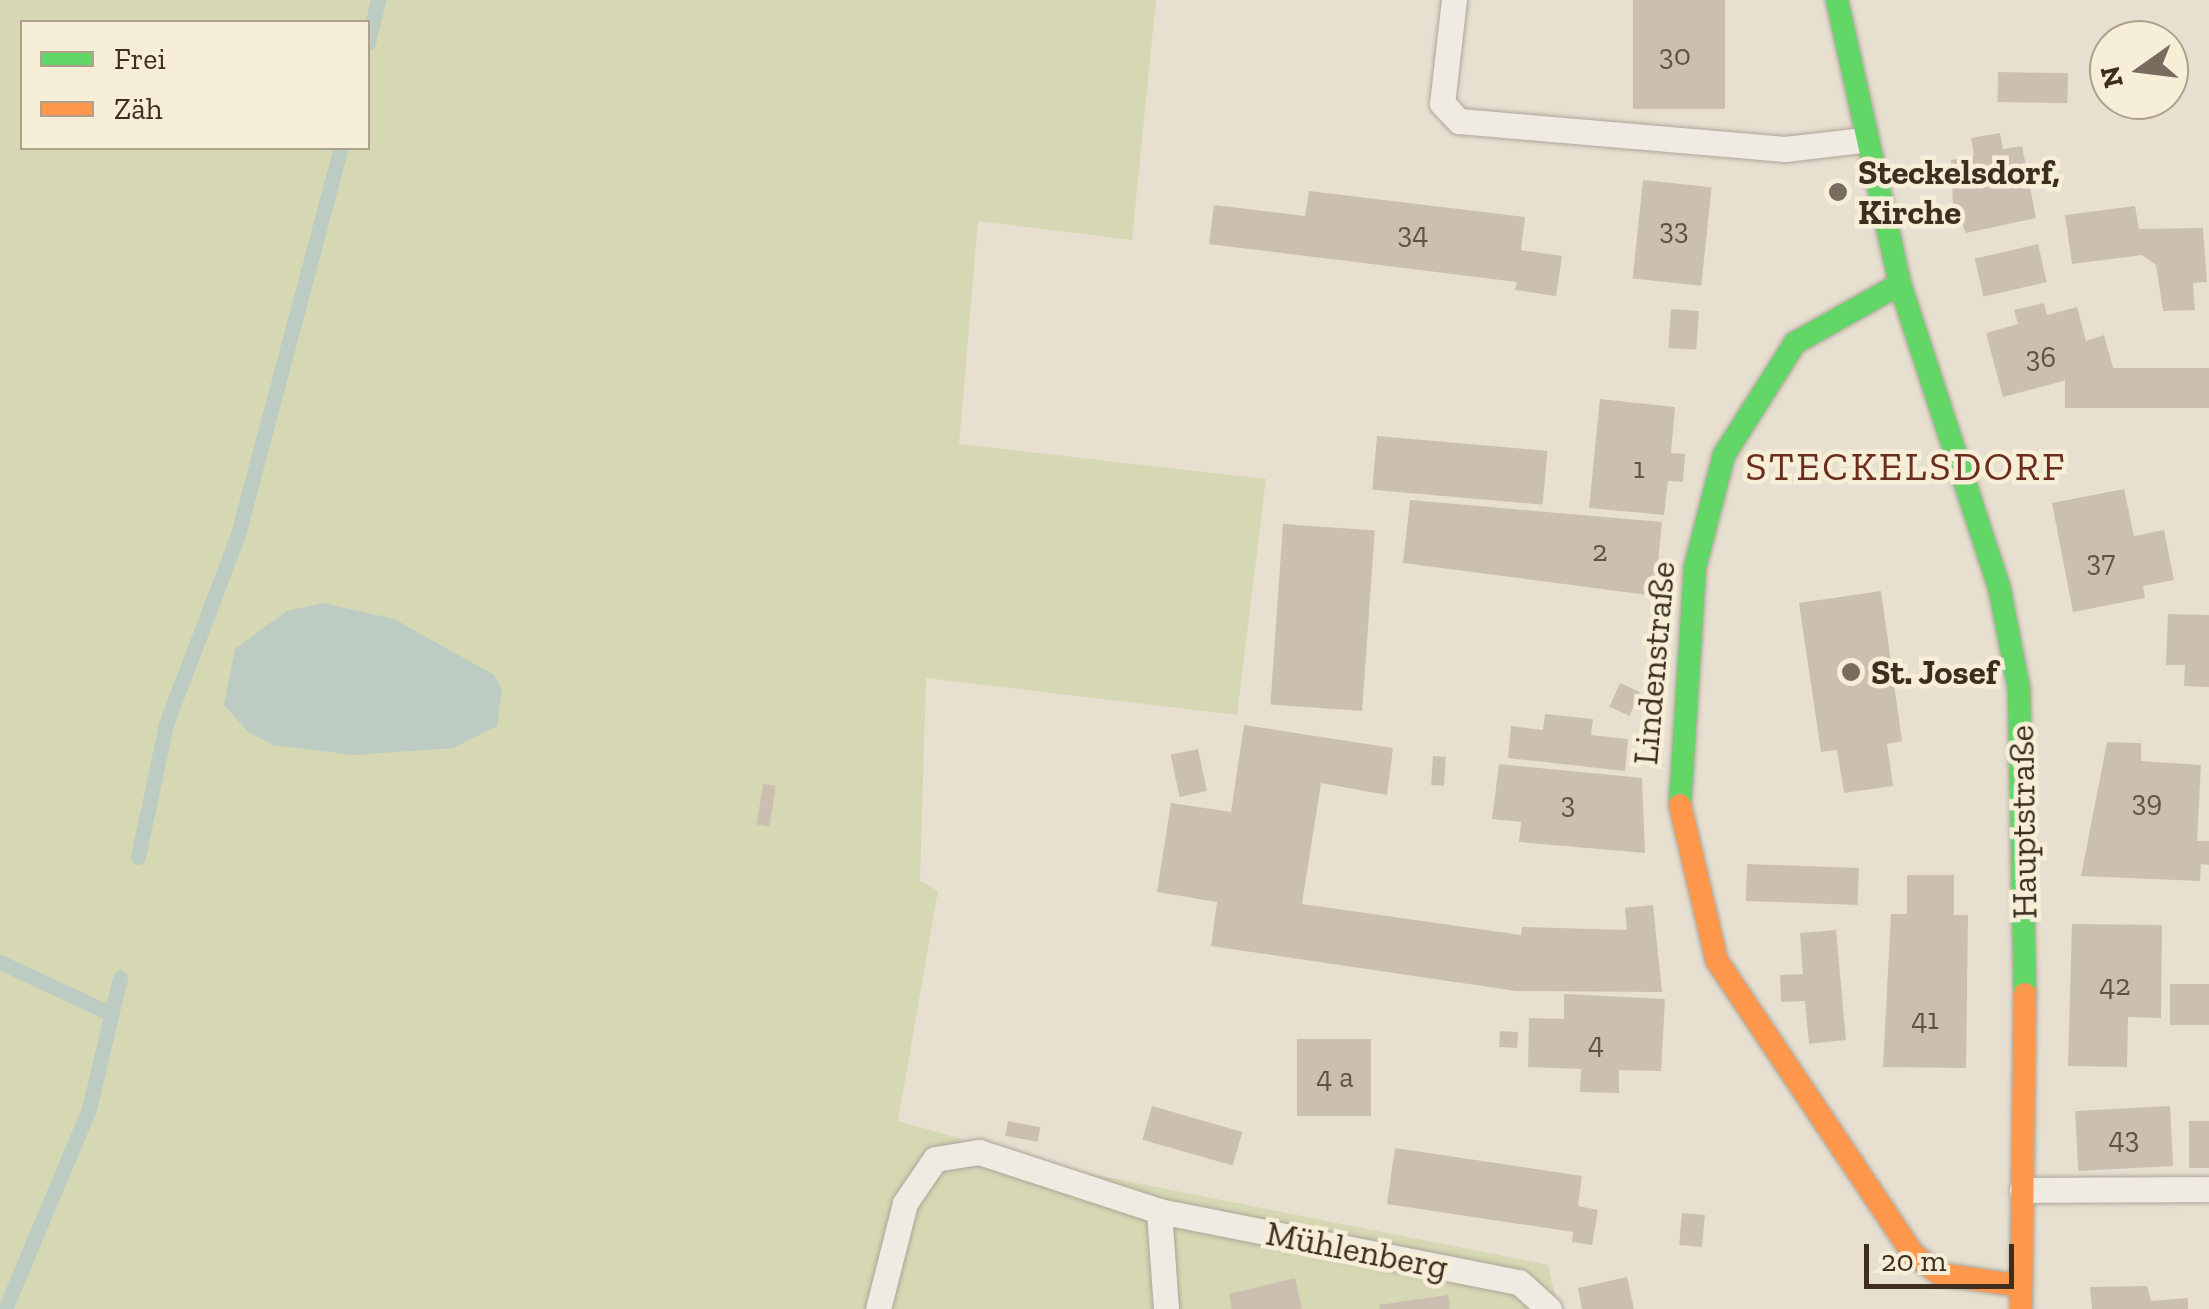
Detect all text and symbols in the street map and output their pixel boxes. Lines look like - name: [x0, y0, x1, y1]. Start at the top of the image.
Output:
- legend: [20, 20, 370, 150]
- north arrow: [2089, 20, 2189, 120]
- house number: 30: [1659, 37, 1691, 73]
- text: Frei: [114, 41, 166, 77]
- text: N: [2093, 63, 2130, 91]
- text: Zäh: [114, 91, 163, 127]
- place label: Steckelsdorf, Kirche: [1858, 151, 2060, 233]
- marker: Steckelsdorf, Kirche: [1827, 181, 1849, 203]
- house number: 33: [1659, 211, 1689, 247]
- house number: 34: [1398, 215, 1428, 251]
- house number: 36: [2026, 339, 2056, 375]
- district label: STECKELSDORF: [1745, 442, 2067, 490]
- house number: 1: [1633, 450, 1645, 486]
- house number: 2: [1592, 533, 1608, 569]
- house number: 37: [2087, 543, 2115, 579]
- street label: Lindenstraße: [1624, 560, 1684, 766]
- place label: St. Josef: [1871, 651, 1998, 693]
- marker: St. Josef: [1840, 661, 1862, 683]
- street label: Hauptstraße: [2000, 725, 2046, 919]
- house number: 39: [2132, 783, 2162, 819]
- house number: 3: [1561, 785, 1575, 821]
- house number: 42: [2099, 967, 2131, 1003]
- house number: 41: [1911, 1001, 1939, 1037]
- house number: 4: [1588, 1025, 1604, 1061]
- house number: 4 a: [1316, 1059, 1354, 1095]
- house number: 43: [2109, 1120, 2139, 1156]
- street label: Mühlenberg: [1263, 1212, 1451, 1288]
- scale bar: [1869, 1224, 2019, 1286]
- text: 20 m: [1881, 1243, 1946, 1279]

